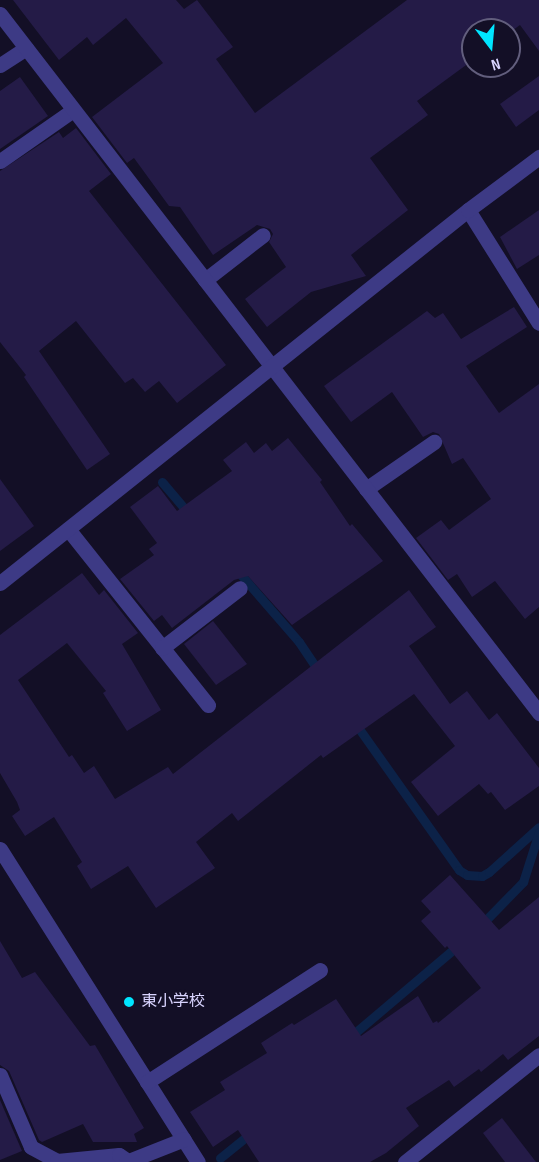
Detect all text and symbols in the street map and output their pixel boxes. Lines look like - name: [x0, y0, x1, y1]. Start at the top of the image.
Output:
- north arrow: [461, 18, 521, 78]
- text: N: [489, 54, 502, 74]
- place label: 東小学校: [141, 992, 205, 1012]
- marker: 東小学校: [122, 995, 136, 1009]

